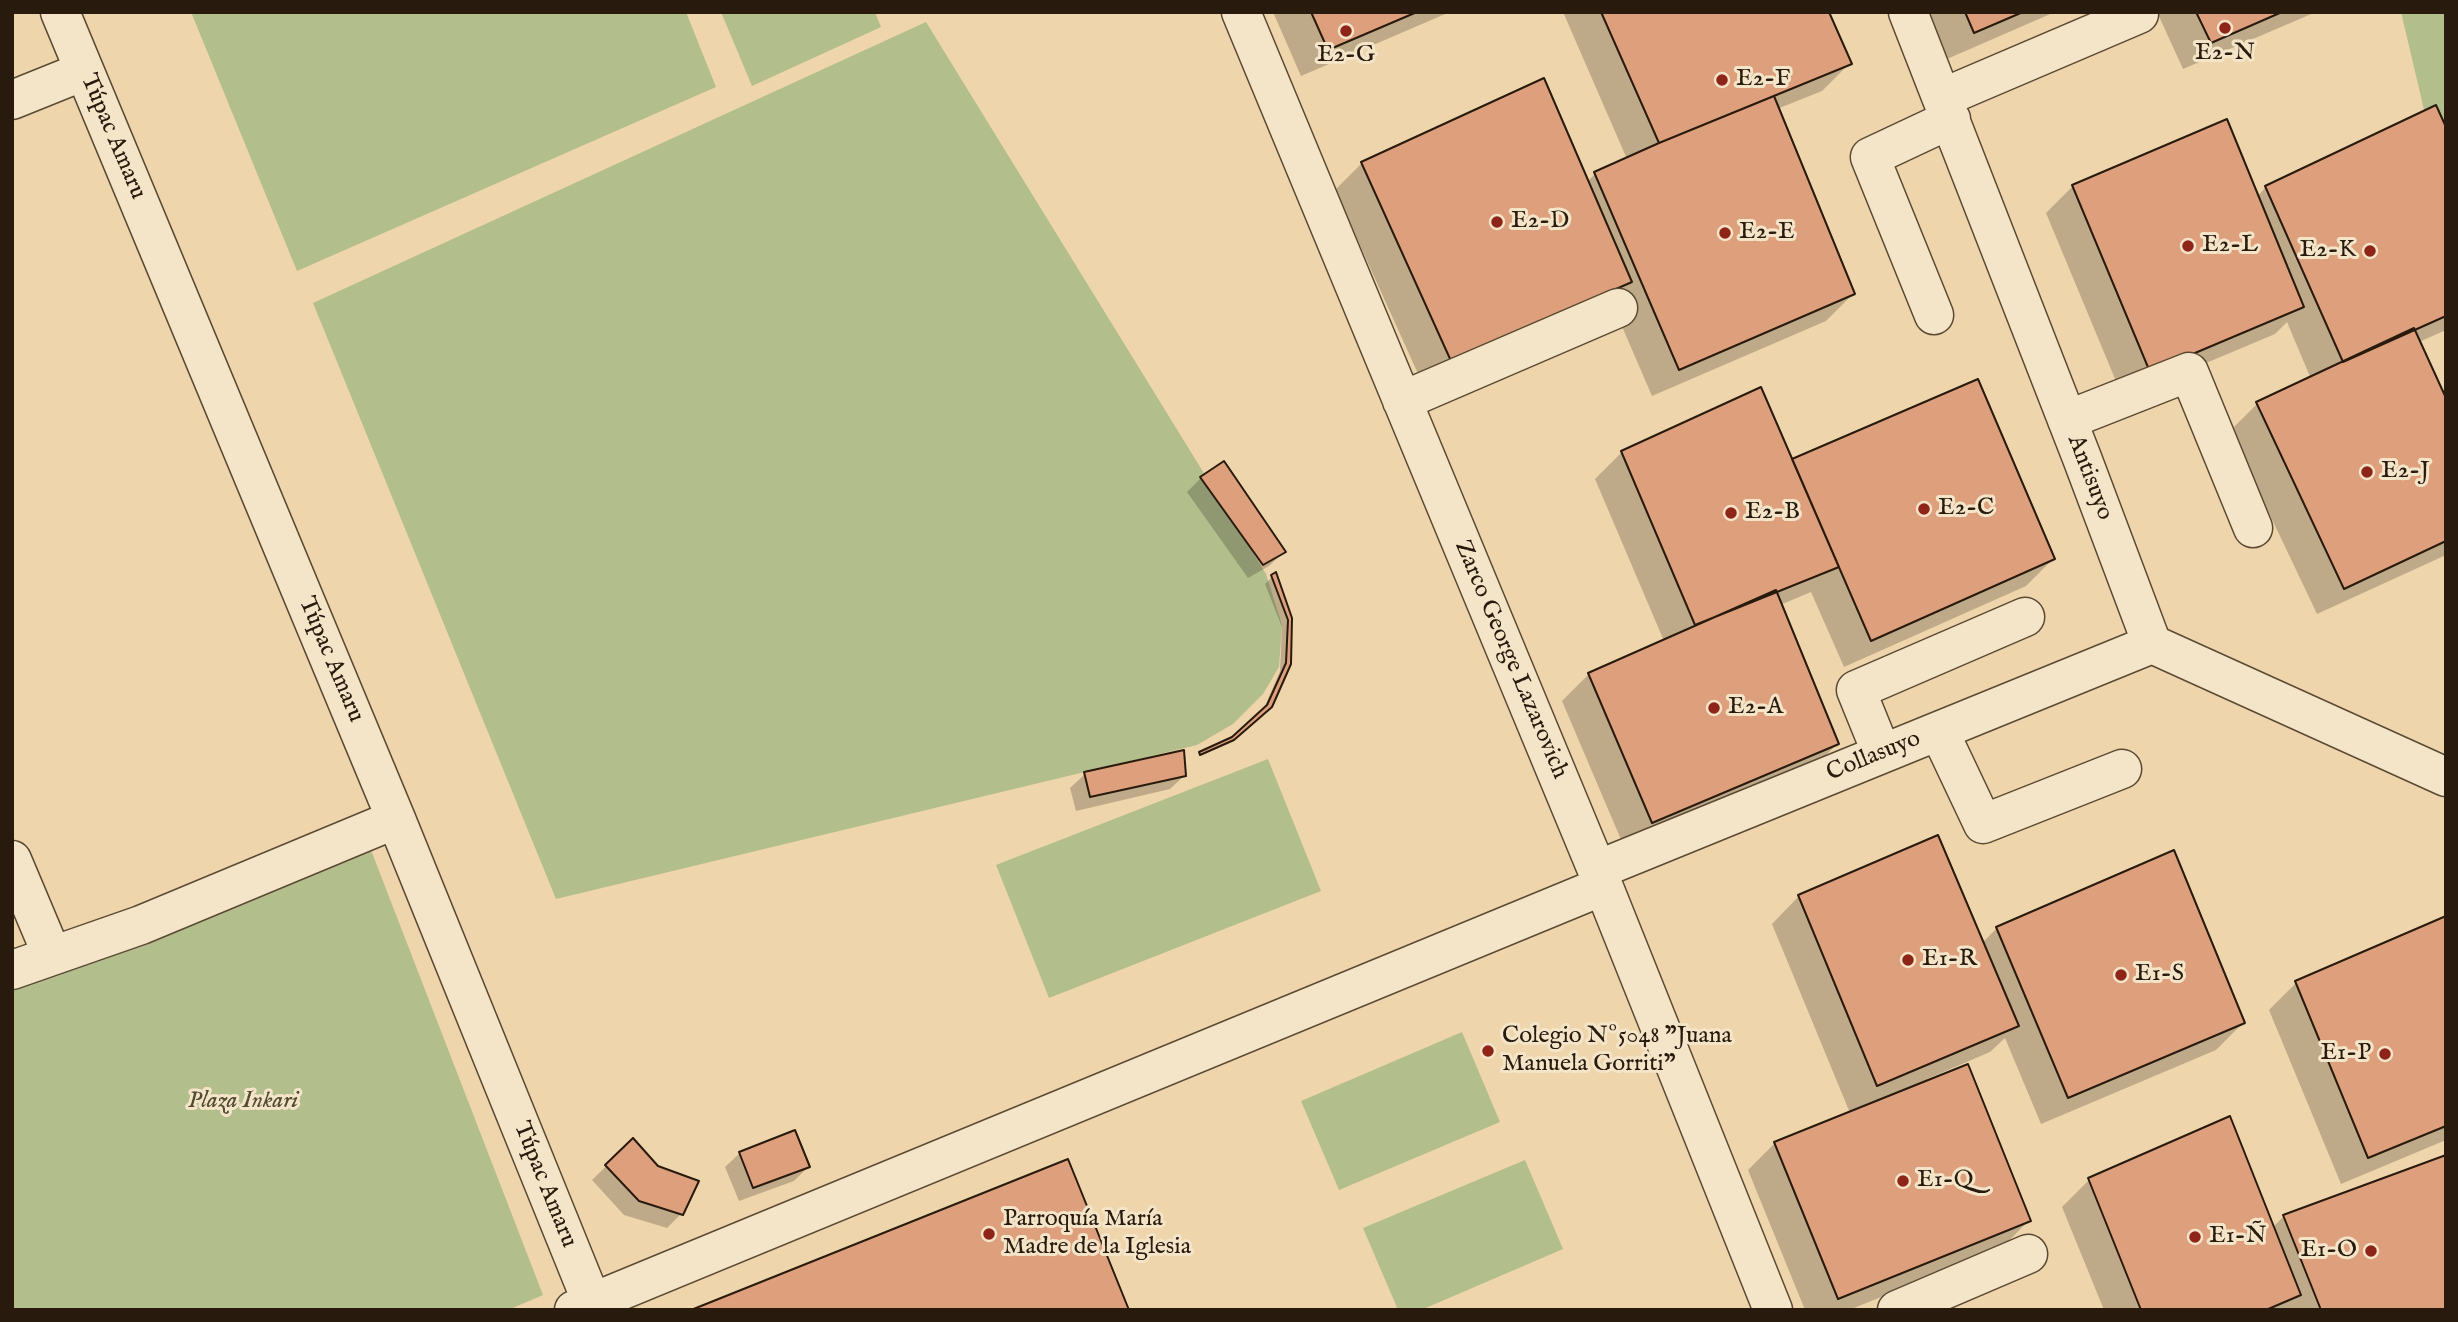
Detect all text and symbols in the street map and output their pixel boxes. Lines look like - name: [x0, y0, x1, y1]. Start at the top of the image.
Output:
- marker: E2-N: [2217, 20, 2233, 36]
- marker: E2-G: [1338, 23, 1354, 39]
- place label: E2-N: [2195, 40, 2255, 68]
- place label: E2-G: [1317, 42, 1375, 70]
- place label: E2-F: [1736, 66, 1790, 94]
- street label: Túpac Amaru: [73, 70, 151, 204]
- marker: E2-F: [1714, 72, 1730, 88]
- place label: E2-D: [1511, 208, 1569, 236]
- marker: E2-D: [1489, 214, 1505, 230]
- place label: E2-E: [1739, 219, 1795, 247]
- marker: E2-E: [1717, 225, 1733, 241]
- place label: E2-L: [2202, 232, 2258, 260]
- place label: E2-K: [2300, 237, 2356, 265]
- marker: E2-L: [2180, 238, 2196, 254]
- marker: E2-K: [2362, 243, 2378, 259]
- street label: Antisuyo: [2060, 431, 2118, 525]
- place label: E2-J: [2381, 458, 2430, 486]
- marker: E2-J: [2359, 464, 2375, 480]
- place label: E2-C: [1938, 495, 1994, 523]
- place label: E2-B: [1745, 499, 1800, 527]
- marker: E2-C: [1916, 501, 1932, 517]
- marker: E2-B: [1723, 505, 1739, 521]
- street label: Zarco George Lazarovich: [1447, 537, 1573, 783]
- street label: Túpac Amaru: [291, 593, 369, 727]
- place label: E2-A: [1728, 694, 1783, 722]
- marker: E2-A: [1706, 700, 1722, 716]
- street label: Collasuyo: [1823, 725, 1925, 789]
- place label: E1-R: [1922, 946, 1977, 974]
- marker: E1-R: [1900, 952, 1916, 968]
- place label: E1-S: [2135, 961, 2184, 989]
- marker: E1-S: [2113, 967, 2129, 983]
- place label: Colegio Nº5048 "Juana Manuela Gorriti": [1502, 1023, 1732, 1079]
- place label: E1-P: [2320, 1040, 2371, 1068]
- marker: Colegio Nº5048 "Juana Manuela Gorriti": [1480, 1043, 1496, 1059]
- marker: E1-P: [2377, 1046, 2393, 1062]
- park label: Plaza Inkari: [188, 1088, 298, 1116]
- street label: Túpac Amaru: [506, 1118, 582, 1252]
- place label: E1-Q: [1917, 1167, 1973, 1195]
- marker: E1-Q: [1895, 1173, 1911, 1189]
- place label: Parroquía María Madre de la Iglesia: [1003, 1206, 1191, 1262]
- place label: E1-Ñ: [2209, 1223, 2266, 1251]
- marker: Parroquía María Madre de la Iglesia: [981, 1226, 997, 1242]
- marker: E1-Ñ: [2187, 1229, 2203, 1245]
- place label: E1-O: [2300, 1237, 2357, 1265]
- marker: E1-O: [2363, 1243, 2379, 1259]

